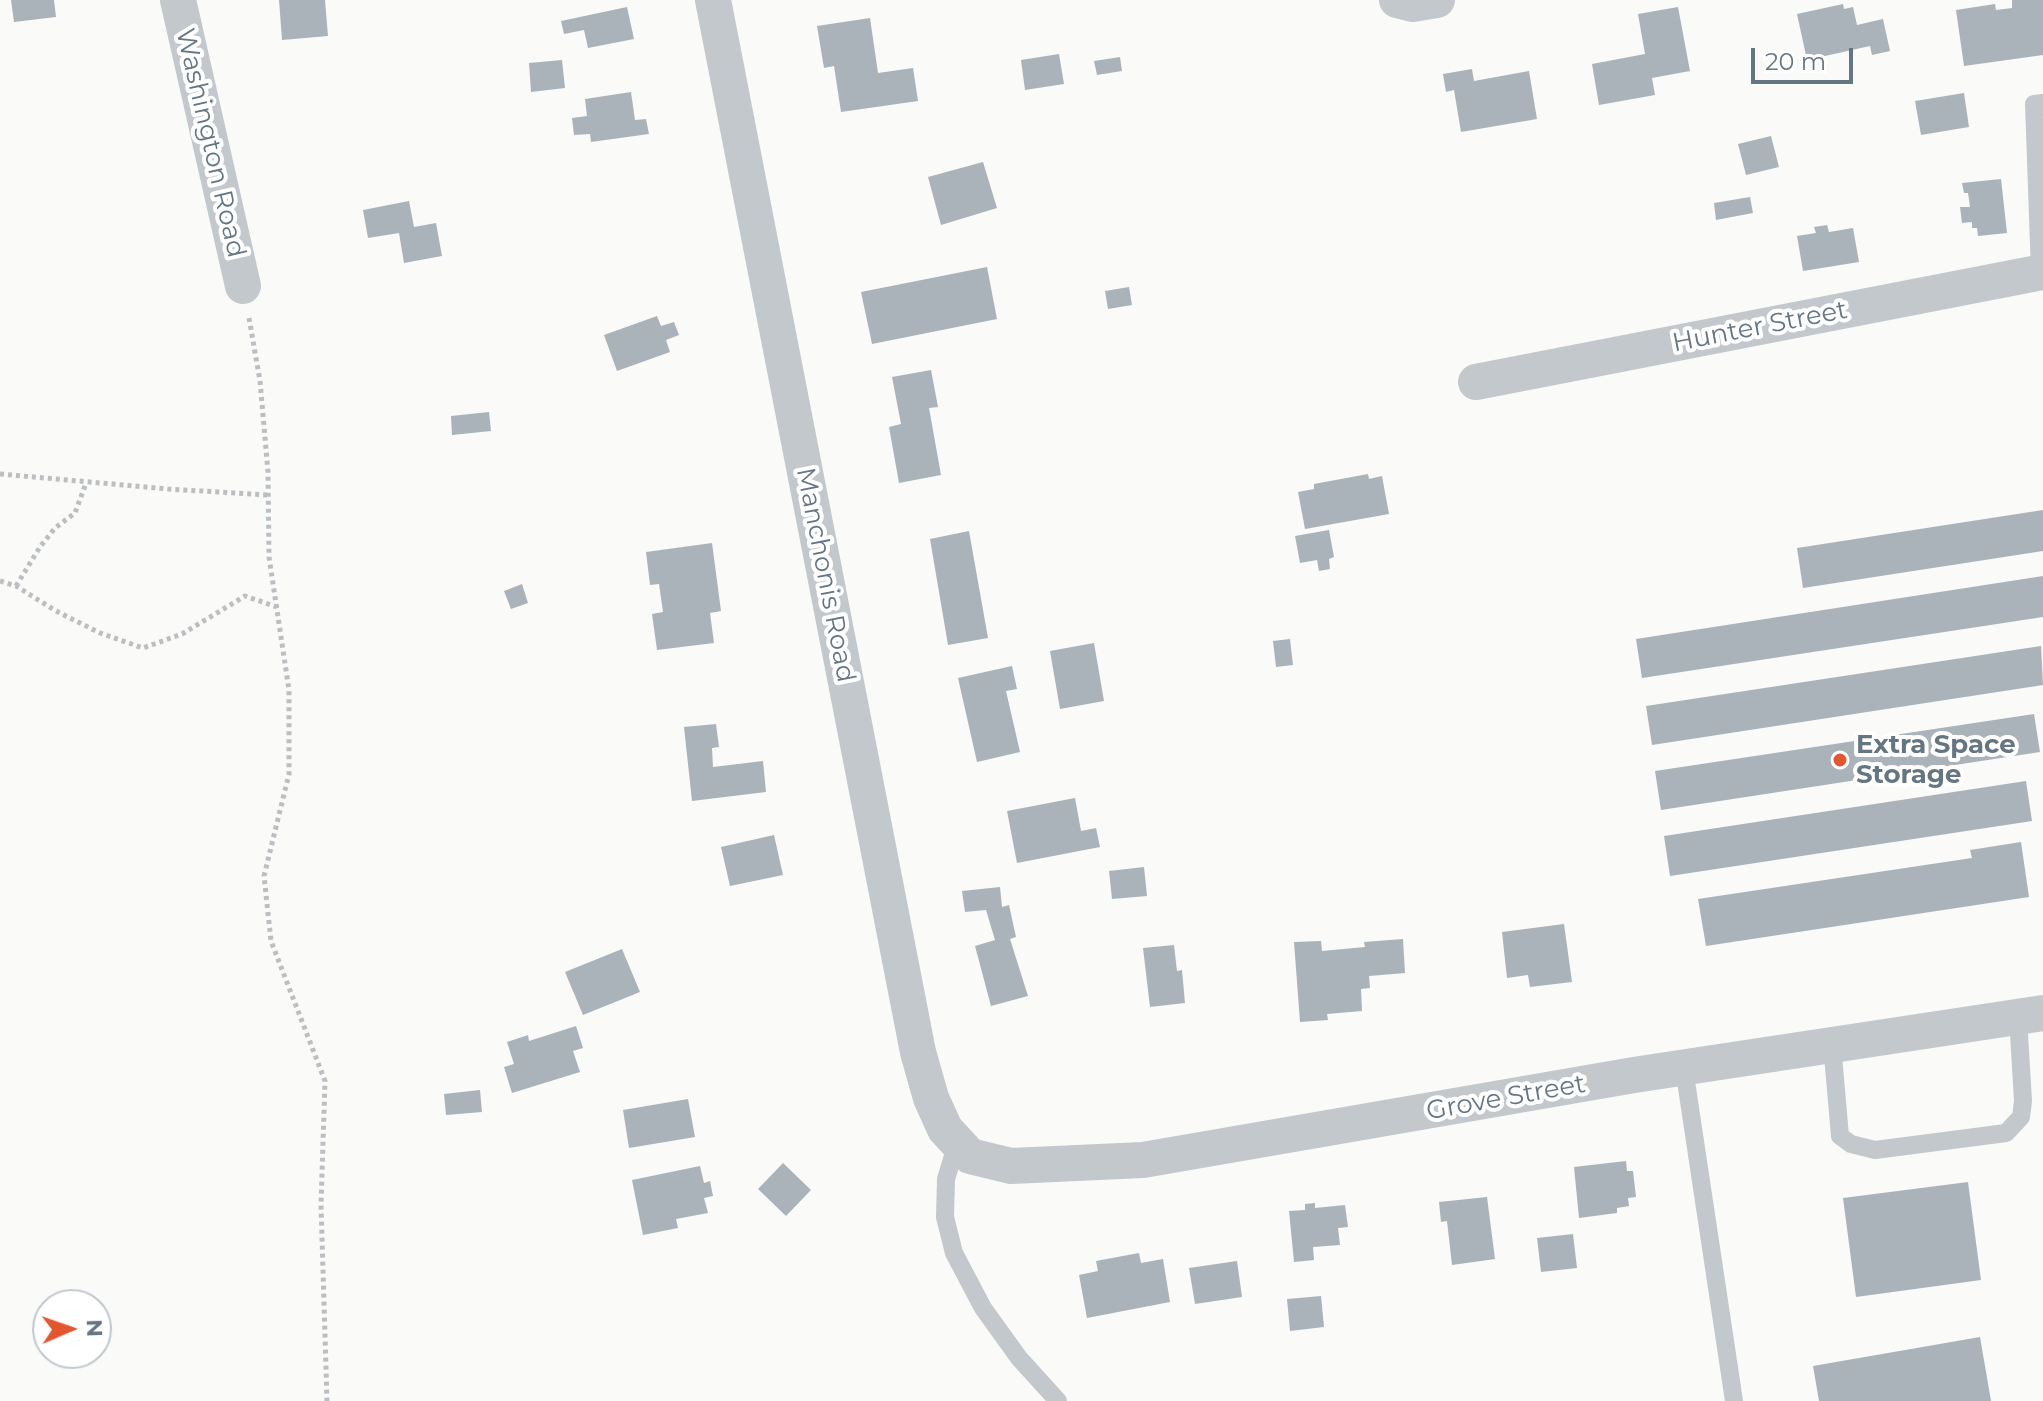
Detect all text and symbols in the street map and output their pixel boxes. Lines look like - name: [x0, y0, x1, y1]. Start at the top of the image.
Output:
- street label: Washington Road: [168, 25, 252, 261]
- scale bar: [1755, 32, 1857, 82]
- text: 20 m: [1765, 47, 1826, 76]
- street label: Hunter Street: [1670, 295, 1850, 359]
- street label: Manchonis Road: [789, 465, 861, 685]
- place label: Extra Space Storage: [1856, 729, 2016, 790]
- marker: Extra Space Storage: [1831, 751, 1849, 769]
- street label: Grove Street: [1424, 1069, 1588, 1127]
- north arrow: [32, 1289, 112, 1369]
- text: N: [81, 1319, 108, 1338]

